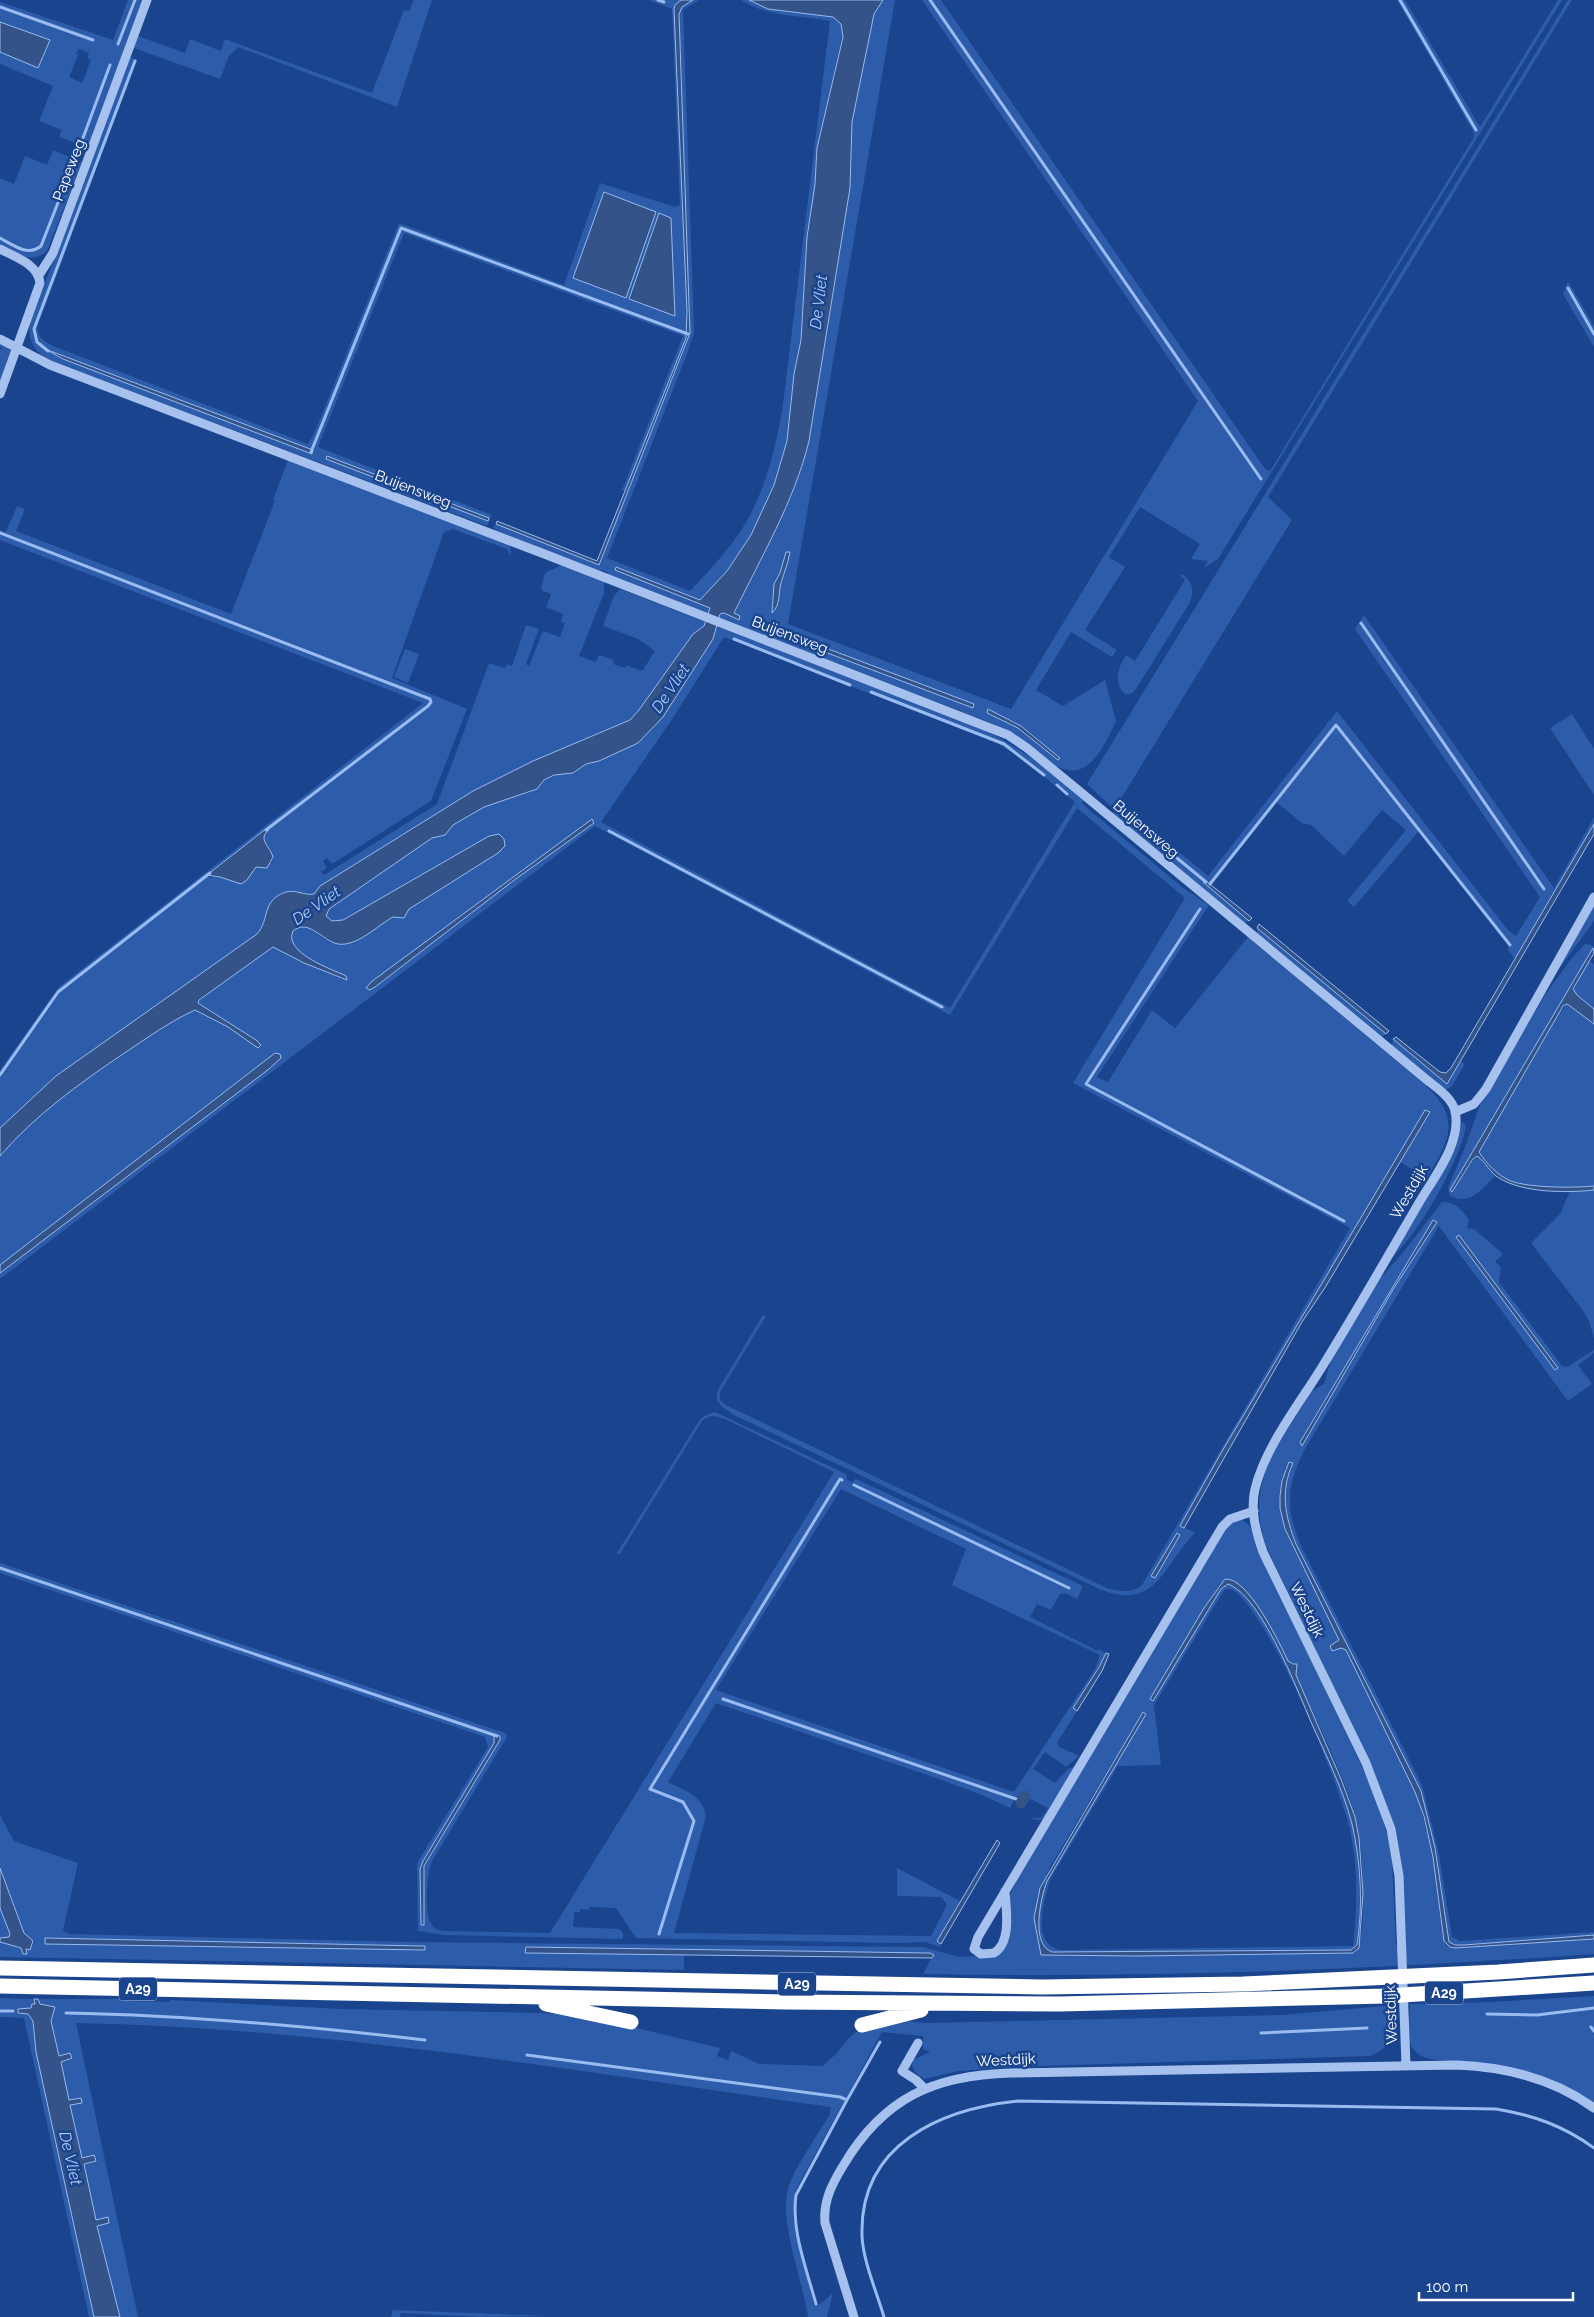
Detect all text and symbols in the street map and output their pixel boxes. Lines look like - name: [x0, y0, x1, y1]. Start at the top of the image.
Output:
- street label: Papeweg: [49, 136, 89, 204]
- water label: De Vliet: [806, 273, 831, 330]
- street label: Buijensweg: [372, 466, 454, 512]
- street label: Buijensweg: [749, 612, 831, 658]
- water label: De Vliet: [647, 660, 694, 716]
- street label: Buijensweg: [1110, 796, 1182, 862]
- water label: De Vliet: [288, 881, 345, 929]
- street label: Westdijk: [1386, 1162, 1432, 1222]
- street label: Westdijk: [1286, 1579, 1328, 1641]
- road number: A29: [778, 1972, 816, 1996]
- road number: A29: [119, 1978, 157, 2000]
- road number: A29: [1425, 1982, 1463, 2005]
- street label: Westdijk: [1381, 1985, 1401, 2045]
- street label: Westdijk: [976, 2049, 1036, 2071]
- water label: De Vliet: [55, 2129, 86, 2188]
- scale bar: [1419, 2270, 1573, 2302]
- text: 100 m: [1426, 2278, 1468, 2296]

